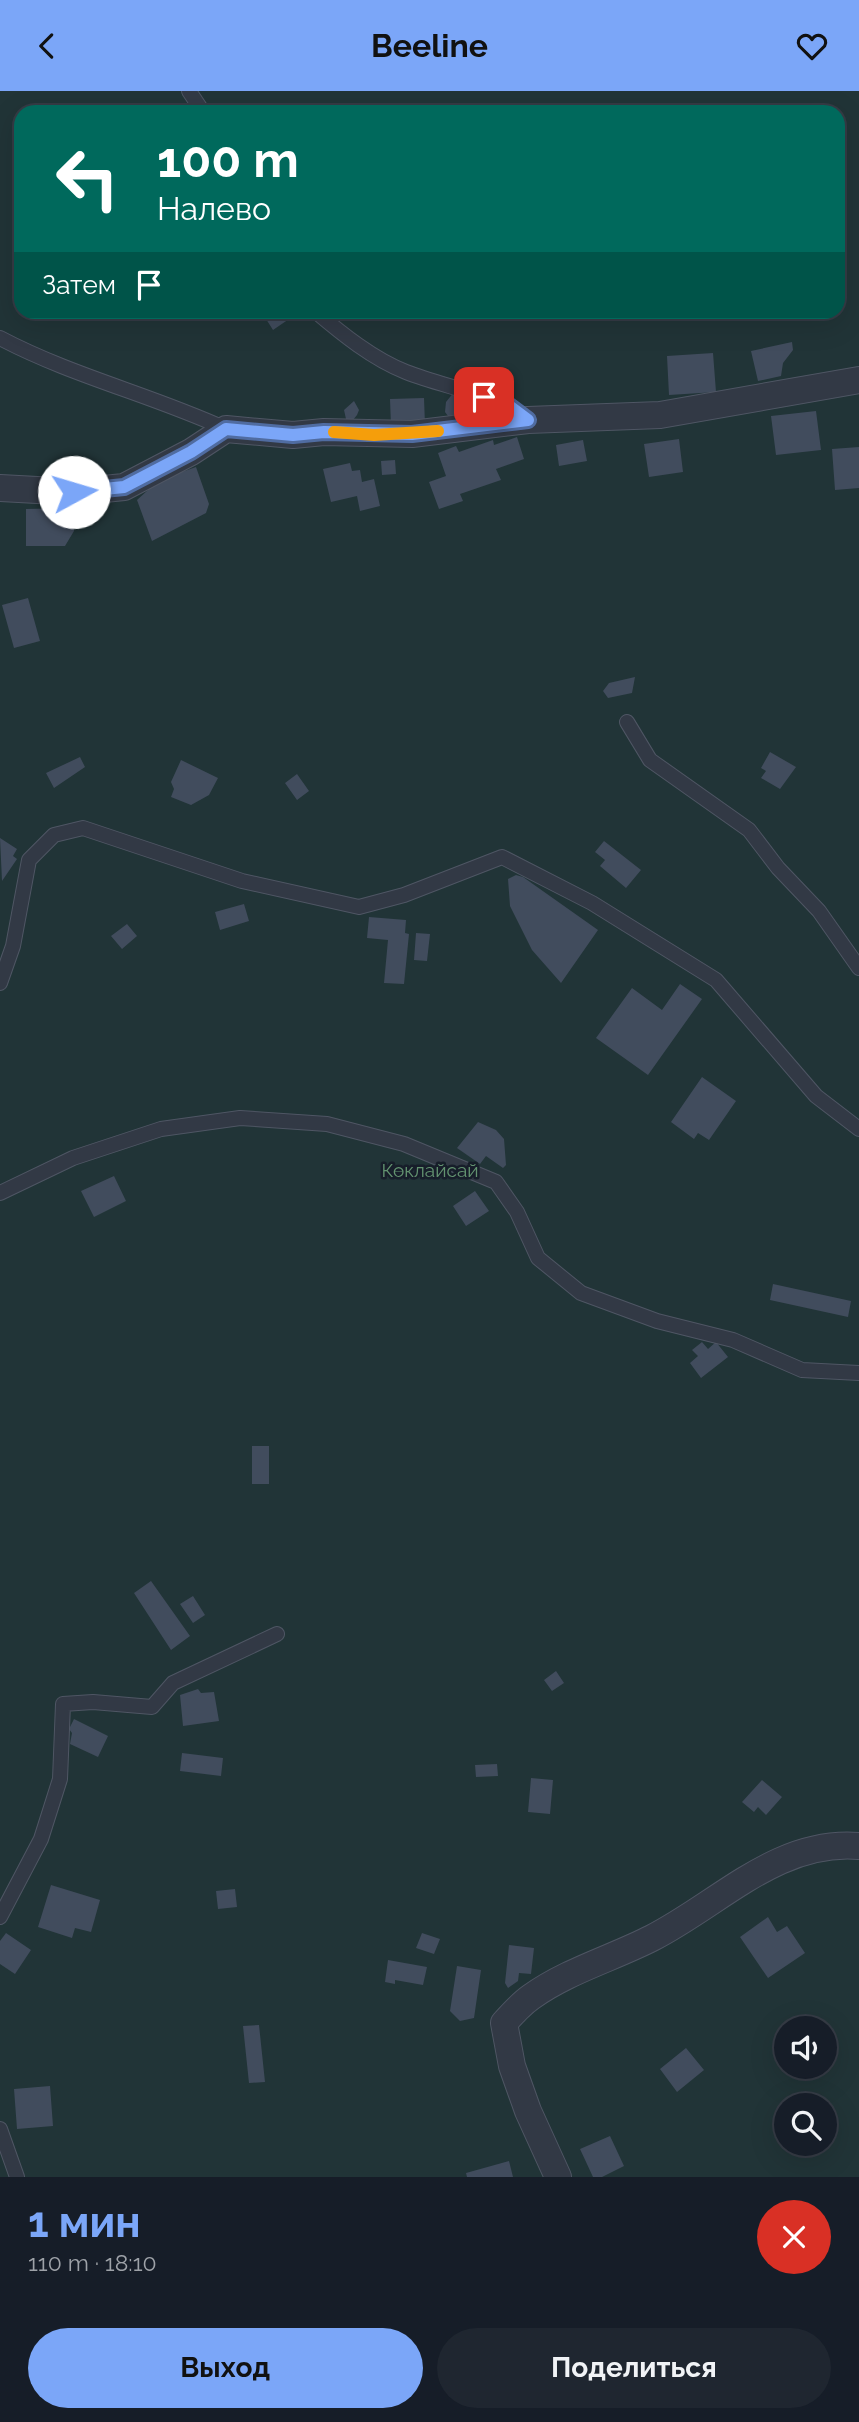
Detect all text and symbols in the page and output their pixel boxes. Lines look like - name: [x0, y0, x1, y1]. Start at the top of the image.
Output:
- icon: back: [28, 27, 66, 65]
- text: Beeline: [371, 27, 488, 64]
- icon: heart: [793, 27, 831, 65]
- text: 100 m: [157, 131, 299, 188]
- icon: left: [42, 133, 133, 224]
- text: Налево: [157, 190, 271, 227]
- icon: arrive: [130, 266, 168, 304]
- text: Затем: [42, 270, 116, 300]
- pin: [454, 367, 514, 427]
- icon: arrive: [465, 378, 503, 416]
- position arrow: [37, 455, 111, 529]
- park label: Көклайсай: [381, 1159, 479, 1181]
- map controls: [774, 2016, 837, 2156]
- button: sound: [774, 2016, 837, 2079]
- button: search: [774, 2093, 837, 2156]
- text: 1 мин: [28, 2198, 141, 2247]
- button: close: [757, 2200, 831, 2274]
- text: 110 m · 18:10: [28, 2249, 157, 2276]
- button: Выход: [28, 2328, 423, 2408]
- button: Поделиться: [437, 2328, 831, 2408]

